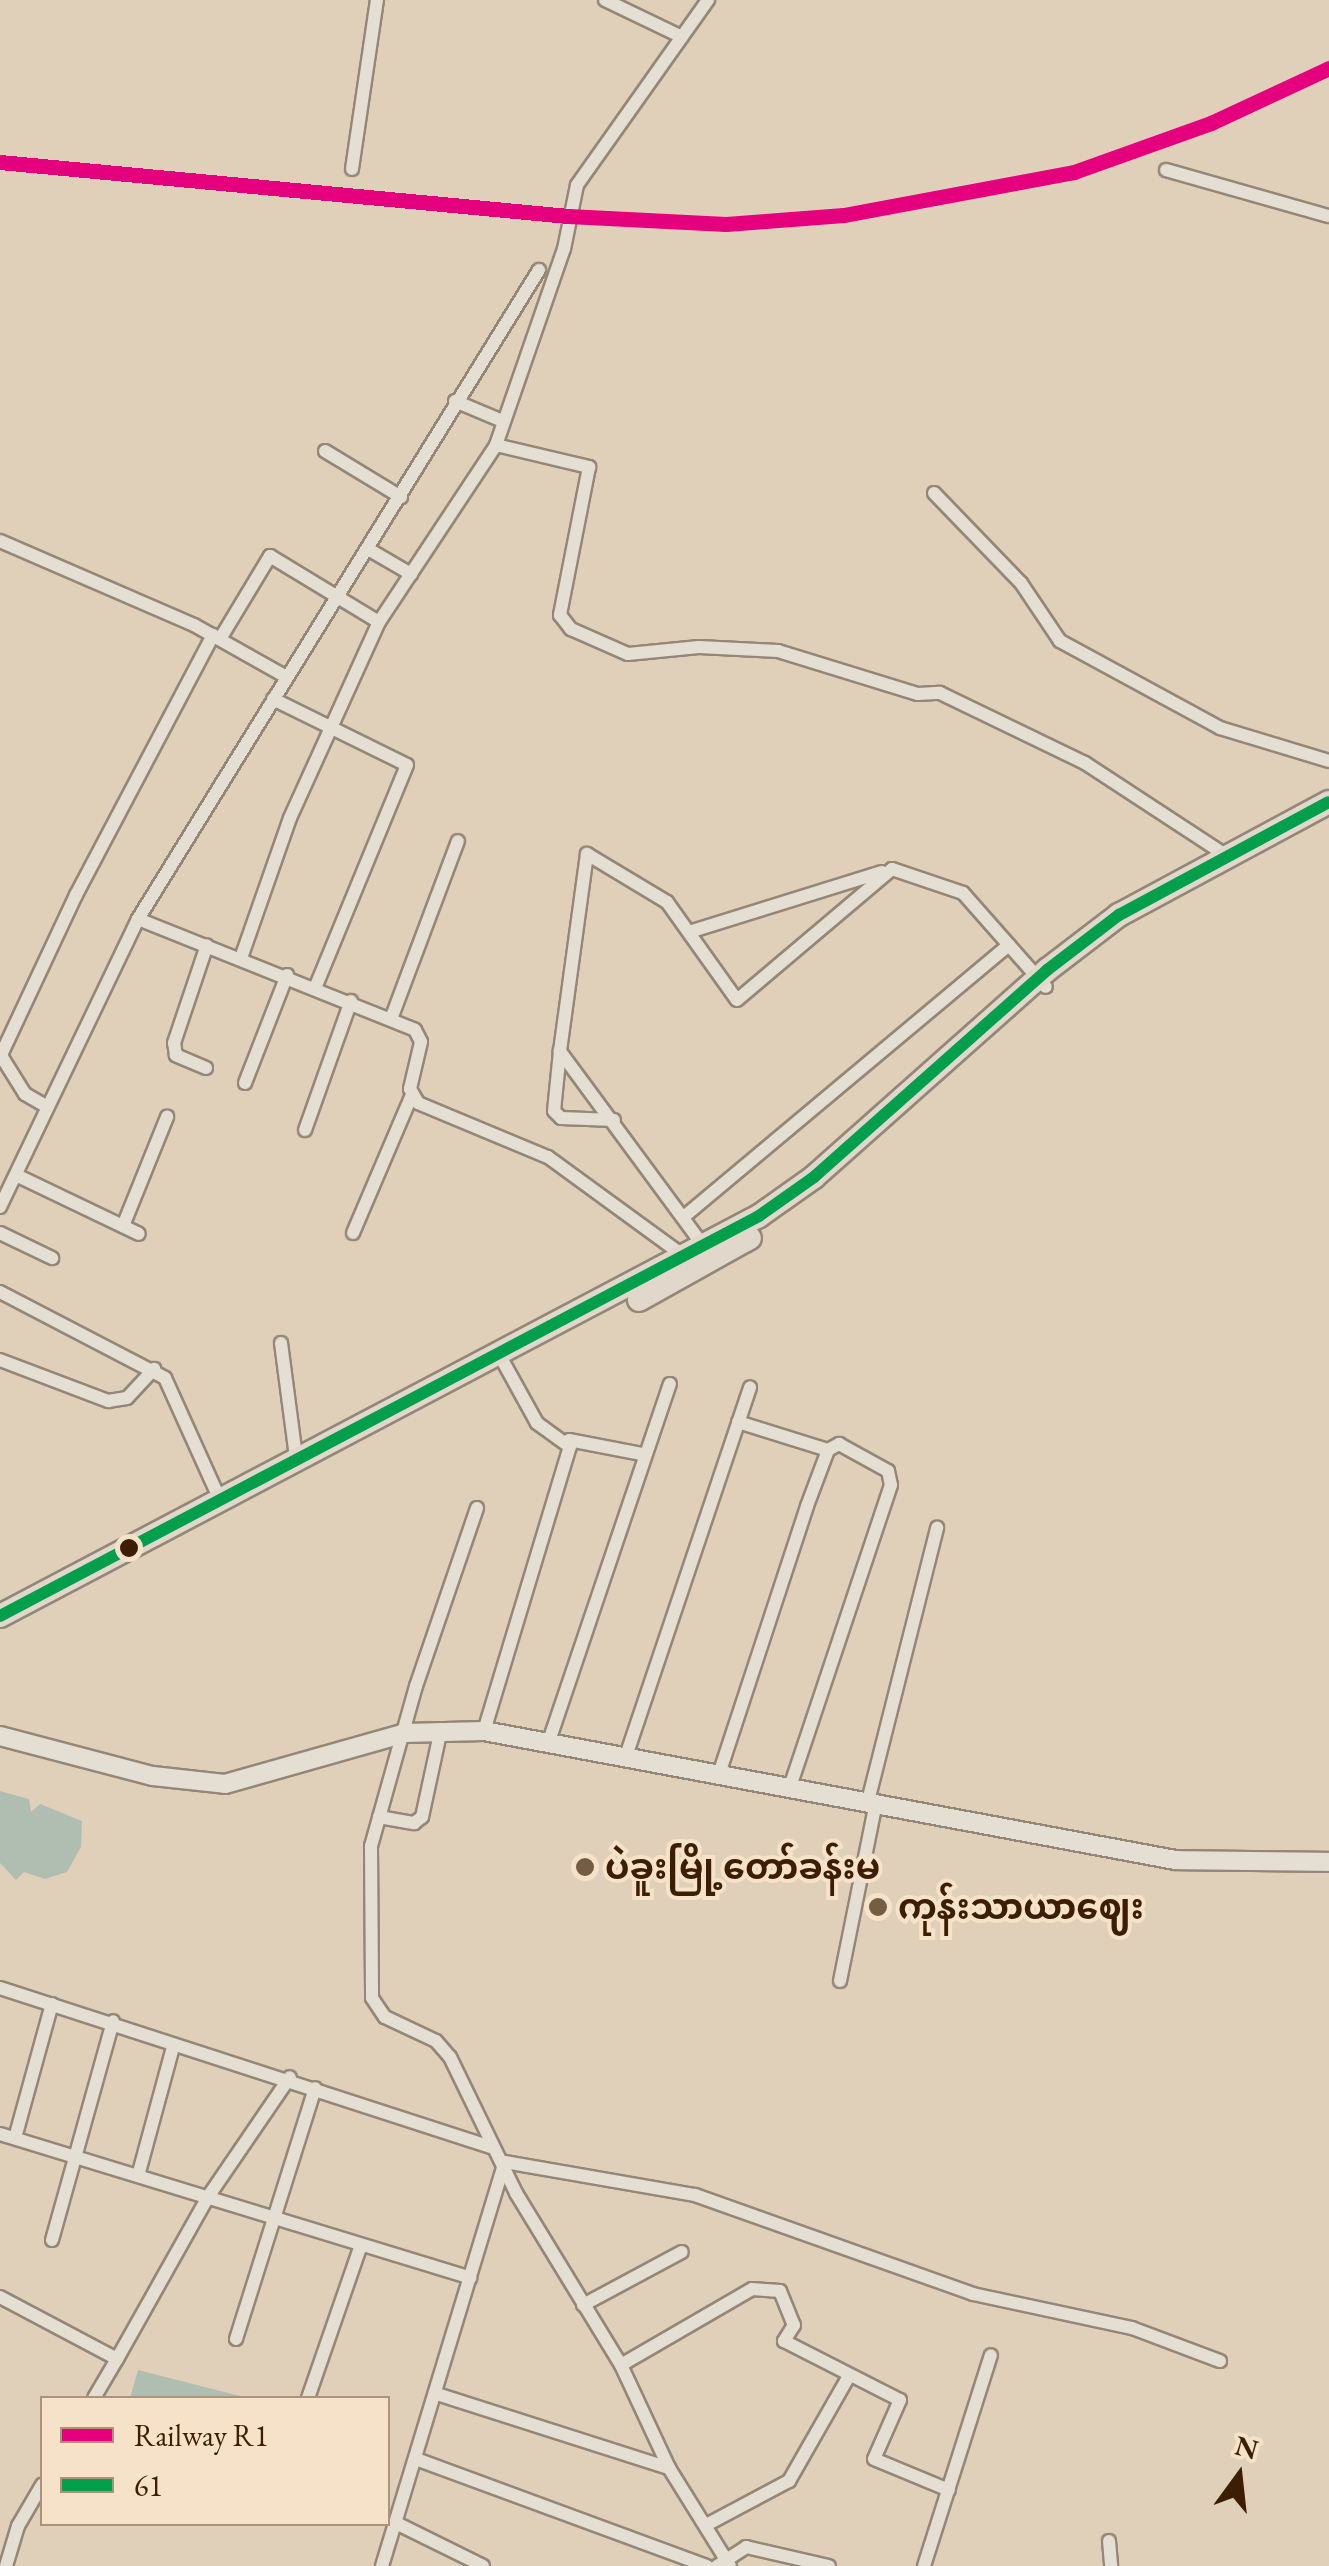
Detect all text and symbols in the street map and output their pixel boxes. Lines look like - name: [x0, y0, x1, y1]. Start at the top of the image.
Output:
- unlabelled marker: [119, 1538, 139, 1558]
- place label: ပဲခူးမြို့တော်ခန်းမ: [605, 1846, 880, 1888]
- marker: ပဲခူးမြို့တော်ခန်းမ: [574, 1856, 596, 1878]
- place label: ကုန်းသာယာဈေး: [898, 1886, 1144, 1928]
- marker: ကုန်းသာယာဈေး: [867, 1896, 889, 1918]
- legend: [40, 2396, 390, 2526]
- text: Railway R1: [134, 2416, 269, 2455]
- north arrow: [1189, 2426, 1289, 2526]
- text: N: [1231, 2427, 1262, 2467]
- text: 61: [134, 2466, 163, 2505]

